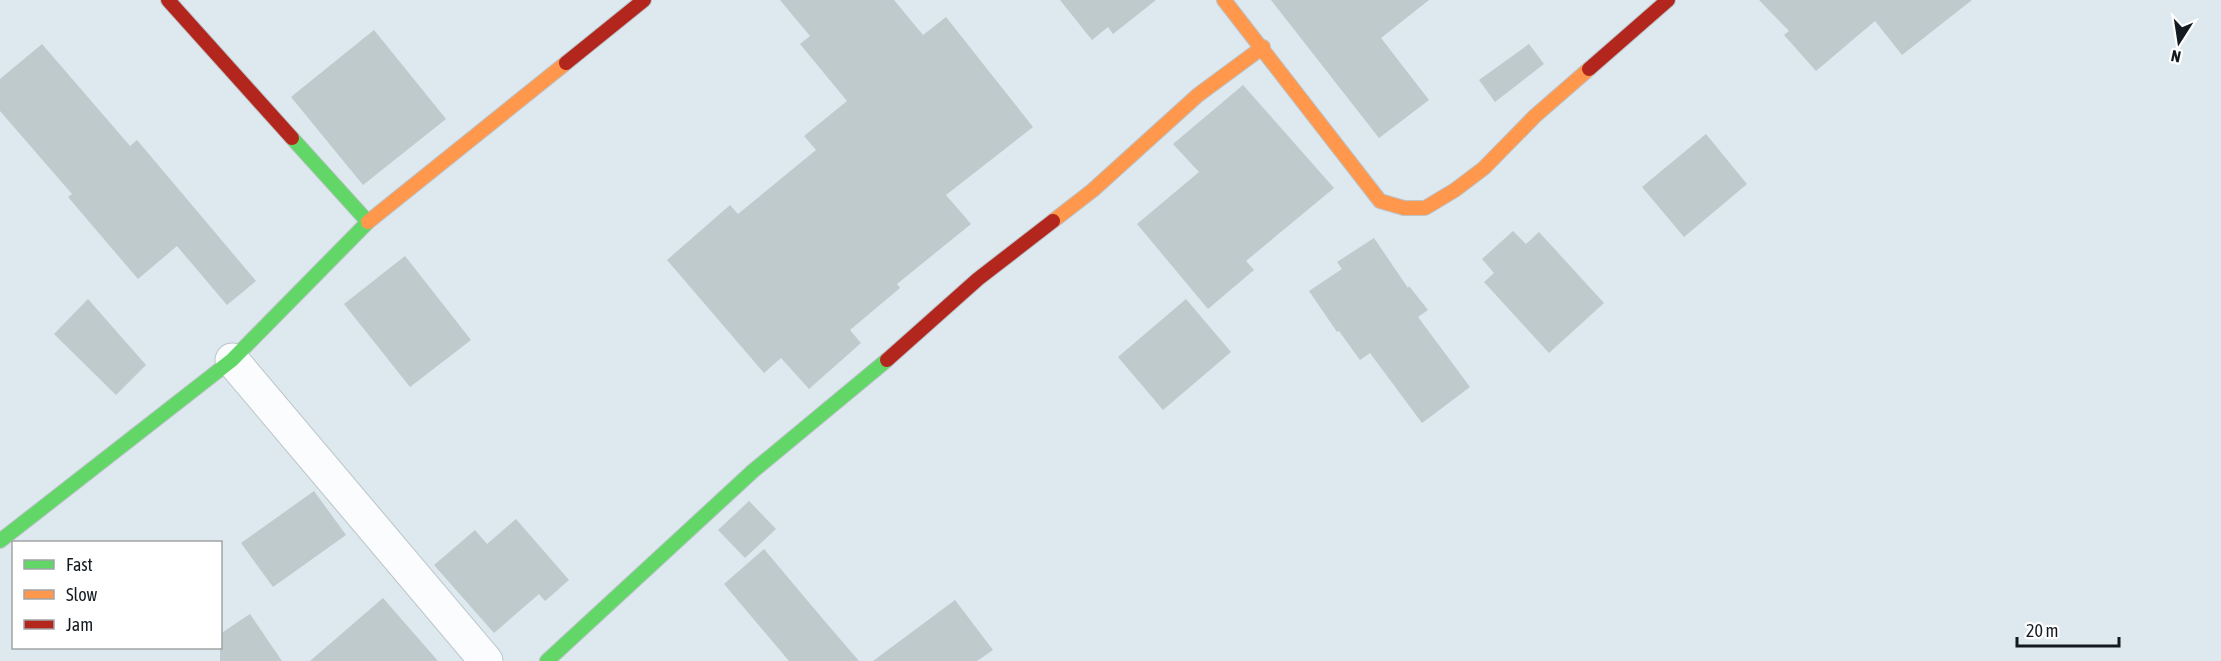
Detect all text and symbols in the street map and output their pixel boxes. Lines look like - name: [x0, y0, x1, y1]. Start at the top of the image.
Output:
- north arrow: [2149, 12, 2209, 72]
- text: N: [2169, 47, 2182, 66]
- legend: [12, 541, 222, 649]
- text: Fast: [66, 554, 93, 575]
- text: Slow: [66, 584, 97, 605]
- scale bar: [2017, 610, 2119, 648]
- text: Jam: [66, 614, 93, 635]
- text: 20 m: [2026, 620, 2058, 641]

